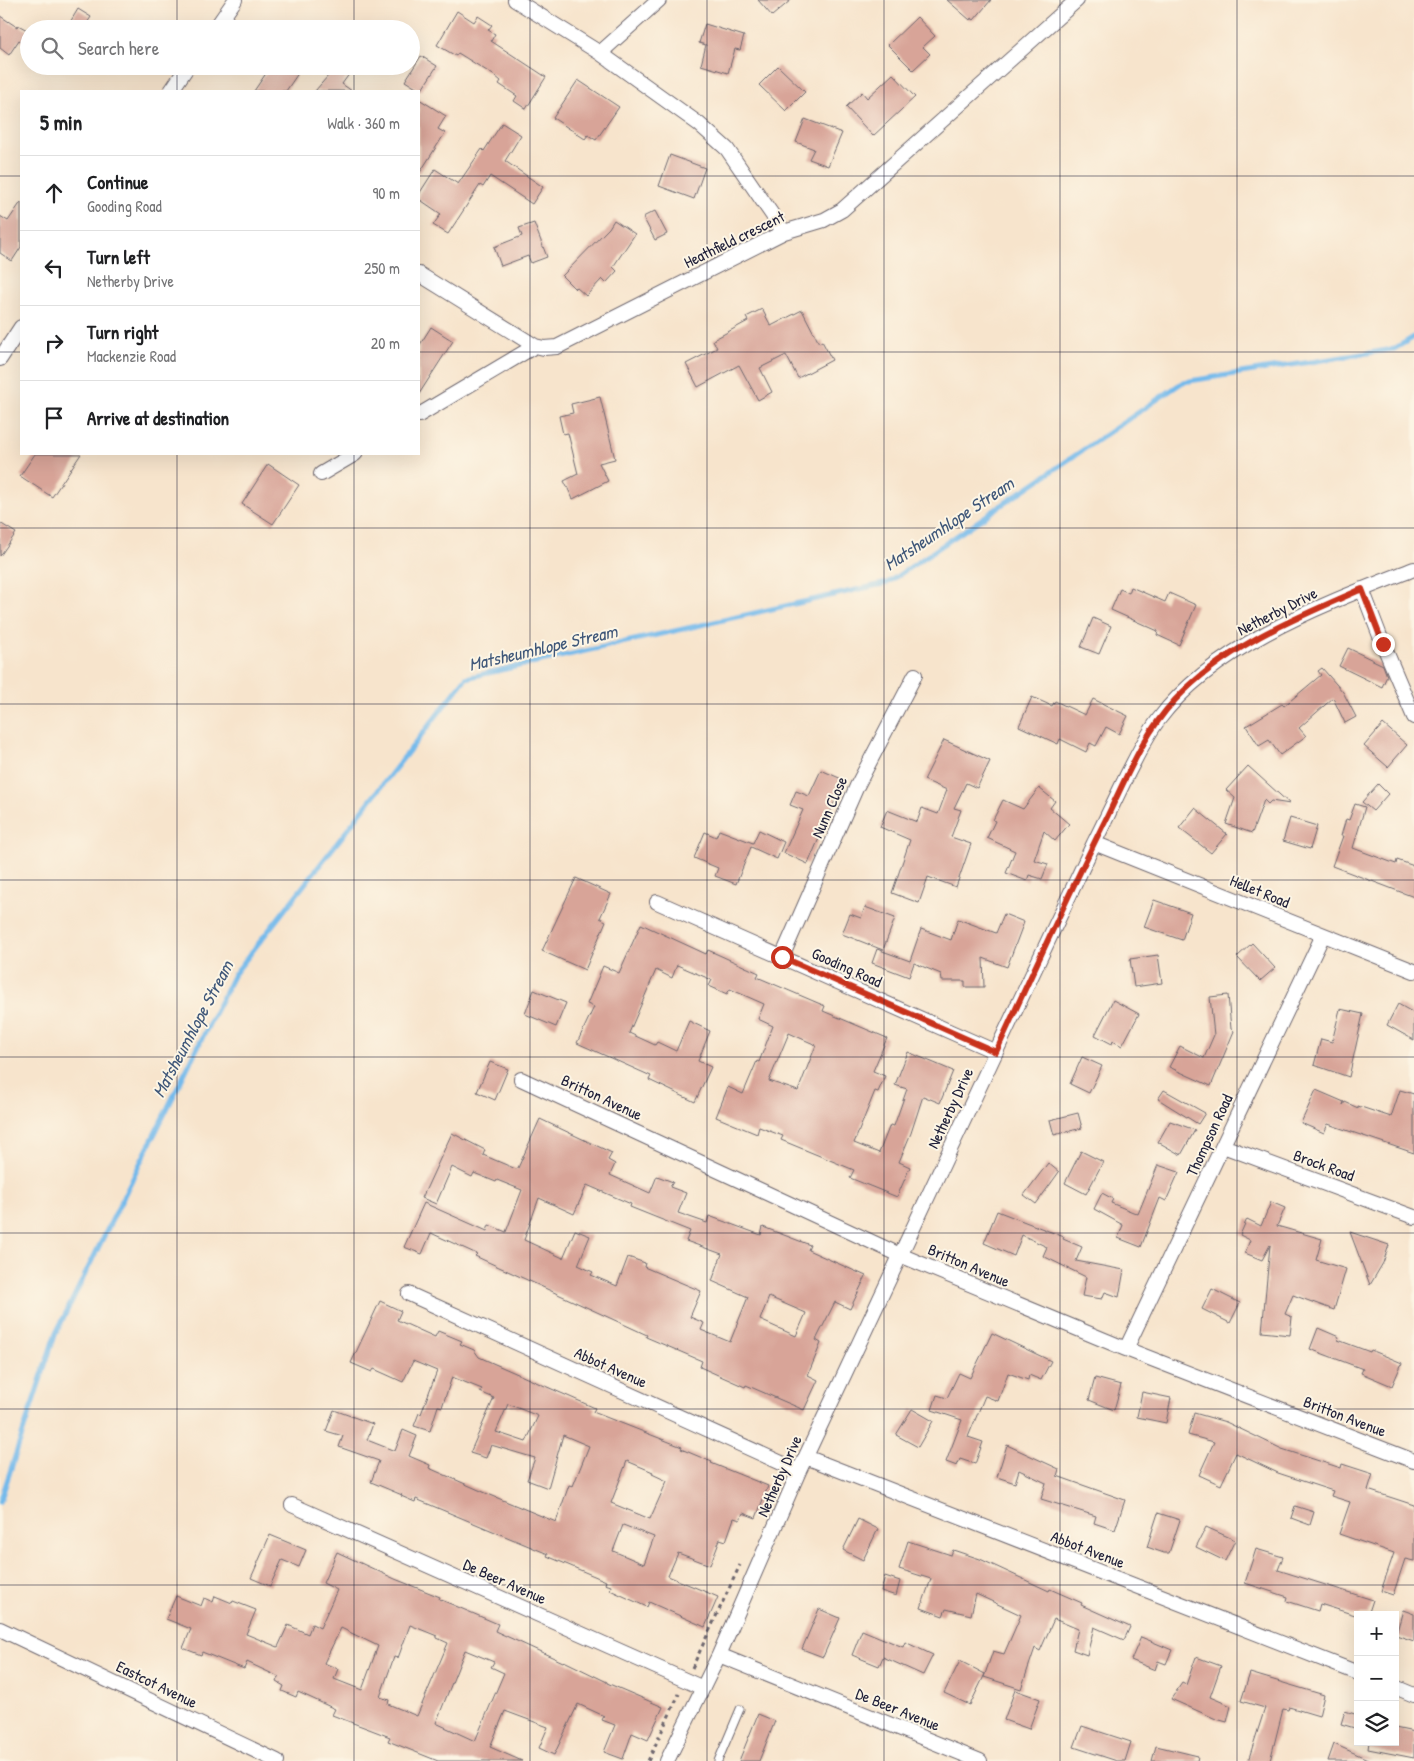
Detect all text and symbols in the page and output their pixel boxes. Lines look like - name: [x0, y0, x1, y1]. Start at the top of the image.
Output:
- search box: [20, 20, 420, 75]
- icon: search: [38, 34, 66, 62]
- text: Search here: [78, 35, 159, 61]
- text: 5 min: [40, 108, 82, 137]
- text: Walk · 360 m: [327, 112, 400, 134]
- text: Continue: [87, 169, 148, 195]
- icon: ahead: [40, 179, 68, 207]
- text: 90 m: [372, 182, 400, 204]
- text: Gooding Road: [87, 195, 162, 217]
- street label: Heathfield crescent: [680, 205, 788, 273]
- text: Turn left: [87, 244, 150, 270]
- icon: left: [40, 254, 68, 282]
- text: 250 m: [364, 257, 400, 279]
- text: Netherby Drive: [87, 270, 174, 292]
- text: Turn right: [87, 319, 158, 345]
- icon: right: [40, 329, 68, 357]
- text: 20 m: [371, 332, 400, 354]
- text: Mackenzie Road: [87, 345, 176, 367]
- icon: arrive: [40, 404, 68, 432]
- text: Arrive at destination: [87, 405, 229, 431]
- water label: Matsheumhlope Stream: [879, 470, 1019, 576]
- street label: Netherby Drive: [1233, 581, 1321, 641]
- water label: Matsheumhlope Stream: [466, 618, 620, 677]
- route end: [1372, 633, 1395, 656]
- street label: Nunn Close: [806, 772, 853, 841]
- street label: Hellet Road: [1227, 869, 1293, 913]
- street label: Gooding Road: [808, 942, 886, 992]
- route start: [771, 946, 794, 969]
- water label: Matsheumhlope Stream: [146, 955, 240, 1102]
- street label: Netherby Drive: [922, 1063, 979, 1152]
- street label: Britton Avenue: [558, 1069, 647, 1126]
- street label: Thompson Road: [1180, 1090, 1238, 1180]
- street label: Brock Road: [1290, 1144, 1358, 1186]
- street label: Britton Avenue: [925, 1238, 1014, 1292]
- street label: Abbot Avenue: [571, 1341, 651, 1393]
- street label: Britton Avenue: [1301, 1390, 1390, 1442]
- street label: Netherby Drive: [751, 1431, 807, 1520]
- street label: Abbot Avenue: [1048, 1525, 1129, 1573]
- street label: De Beer Avenue: [460, 1553, 551, 1609]
- map controls: [1354, 1611, 1399, 1746]
- button: +: [1354, 1611, 1399, 1656]
- street label: Eastcot Avenue: [113, 1655, 202, 1713]
- button: −: [1354, 1656, 1399, 1701]
- street label: De Beer Avenue: [853, 1682, 944, 1736]
- button: layers: [1354, 1701, 1399, 1746]

